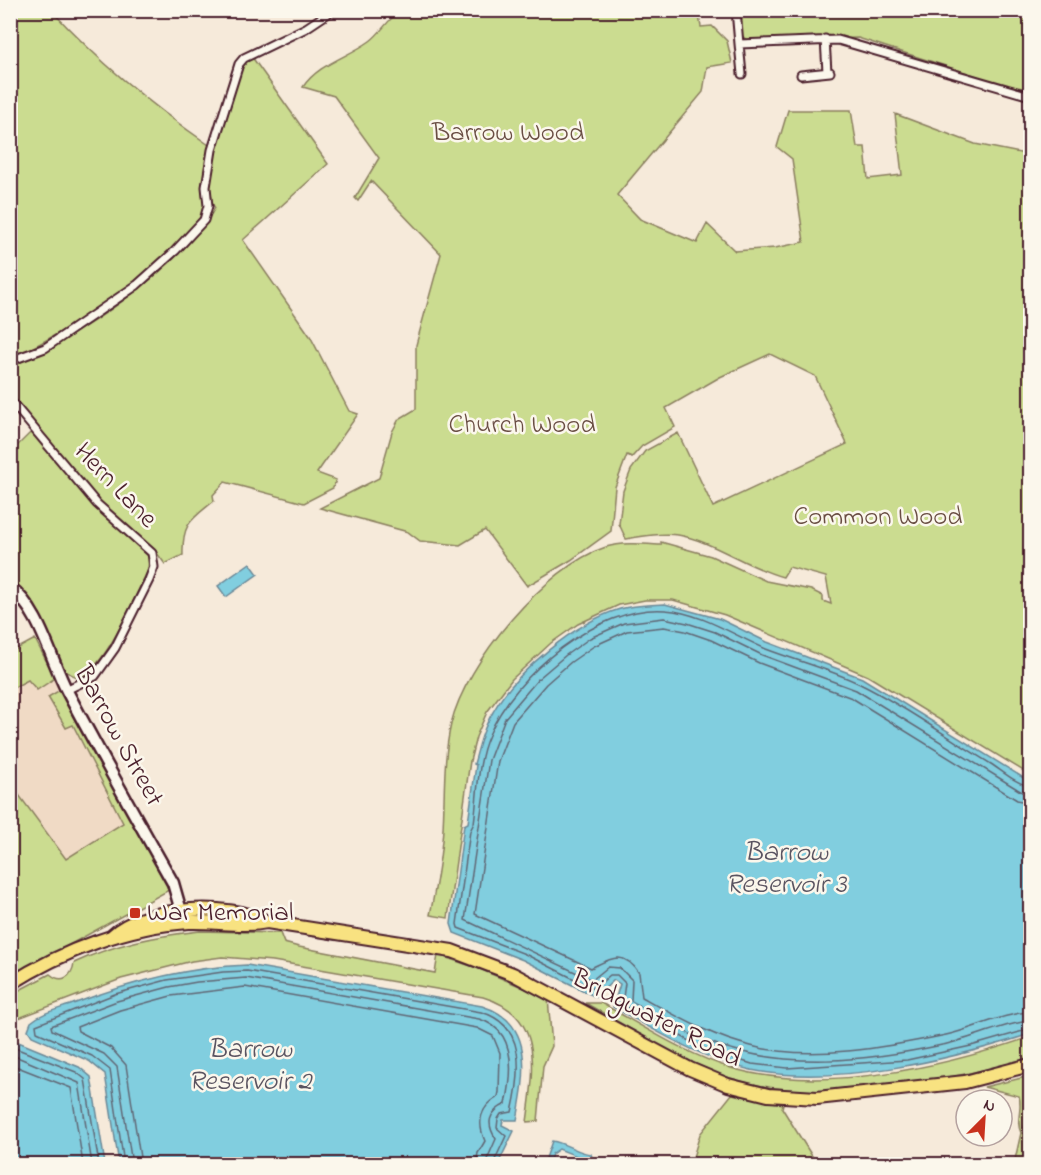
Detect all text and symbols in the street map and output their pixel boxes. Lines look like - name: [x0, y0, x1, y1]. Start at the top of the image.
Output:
- park label: Barrow Wood: [431, 114, 584, 153]
- park label: Church Wood: [448, 406, 596, 445]
- street label: Hern Lane: [64, 434, 167, 538]
- park label: Common Wood: [793, 498, 963, 537]
- street label: Barrow Street: [63, 657, 173, 814]
- water label: Barrow Reservoir 3: [725, 833, 848, 906]
- place label: War Memorial: [147, 894, 293, 933]
- marker: War Memorial: [128, 906, 142, 920]
- street label: Bridgwater Road: [563, 959, 748, 1079]
- water label: Barrow Reservoir 2: [188, 1030, 314, 1103]
- north arrow: [954, 1088, 1014, 1148]
- text: N: [979, 1093, 999, 1119]

